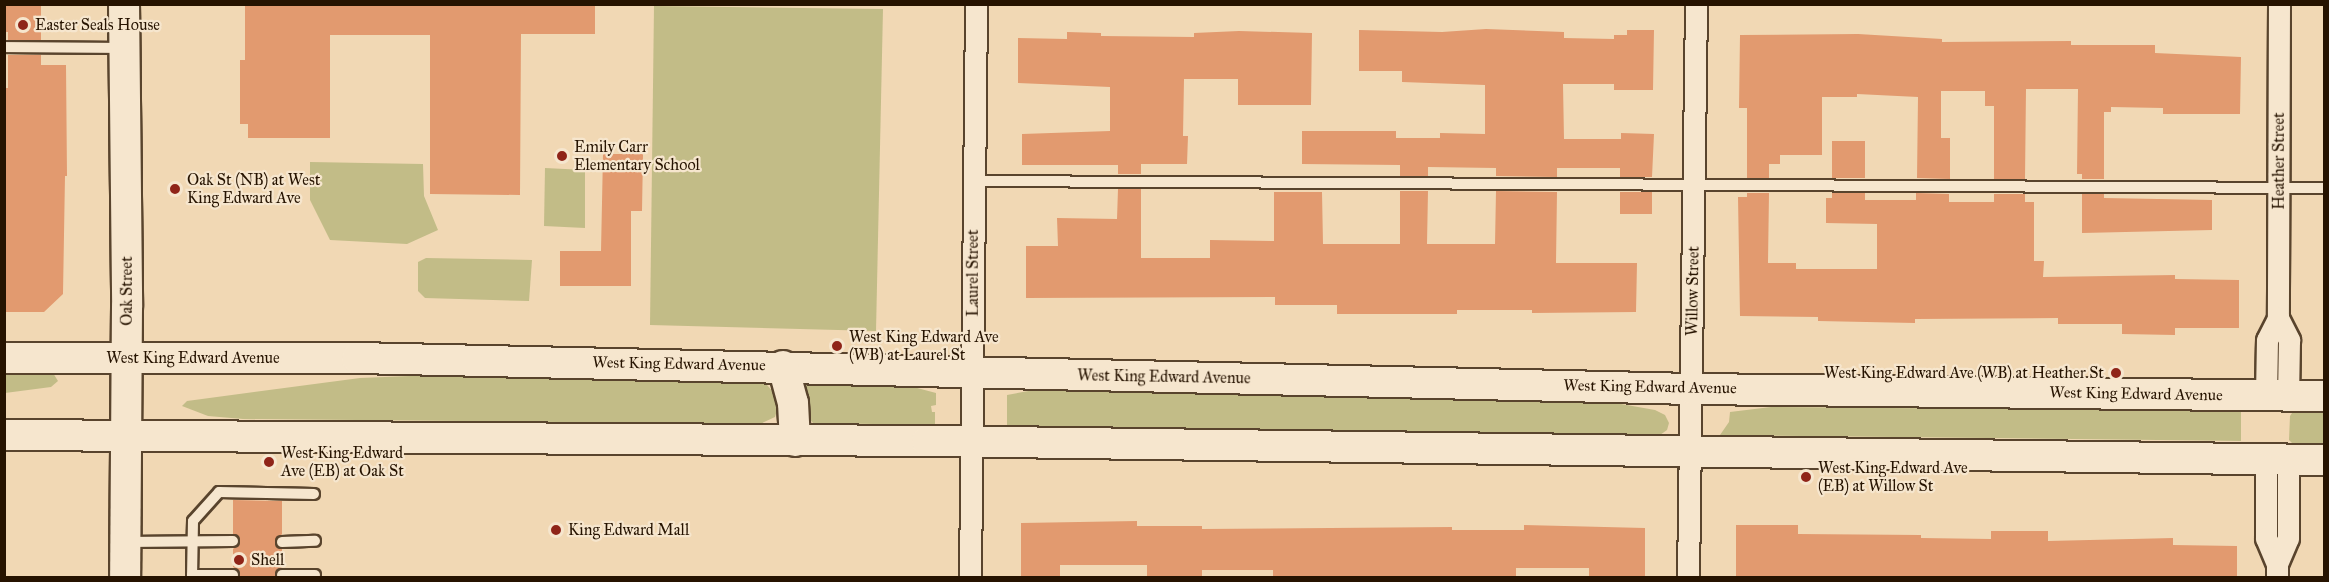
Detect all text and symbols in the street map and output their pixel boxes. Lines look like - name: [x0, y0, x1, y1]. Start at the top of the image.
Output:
- place label: Easter Seals House: [35, 15, 160, 35]
- marker: Easter Seals House: [16, 18, 30, 32]
- street label: Heather Street: [2269, 112, 2289, 210]
- place label: Emily Carr Elementary School: [574, 137, 700, 175]
- marker: Emily Carr Elementary School: [555, 149, 569, 163]
- place label: Oak St (NB) at West King Edward Ave: [187, 170, 320, 208]
- marker: Oak St (NB) at West King Edward Ave: [168, 182, 182, 196]
- street label: Laurel Street: [963, 229, 983, 317]
- street label: Willow Street: [1683, 246, 1703, 336]
- street label: Oak Street: [117, 256, 137, 326]
- place label: West King Edward Ave (WB) at Laurel St: [849, 327, 999, 365]
- marker: West King Edward Ave (WB) at Laurel St: [830, 339, 844, 353]
- street label: West King Edward Avenue: [106, 348, 280, 368]
- street label: West King Edward Avenue: [592, 353, 766, 375]
- place label: West King Edward Ave (WB) at Heather St: [1824, 363, 2104, 383]
- street label: West King Edward Avenue: [1077, 366, 1251, 388]
- marker: West King Edward Ave (WB) at Heather St: [2109, 366, 2123, 380]
- street label: West King Edward Avenue: [1563, 376, 1737, 398]
- street label: West King Edward Avenue: [2049, 383, 2223, 405]
- place label: West King Edward Ave (EB) at Oak St: [281, 443, 404, 481]
- marker: West King Edward Ave (EB) at Oak St: [262, 455, 276, 469]
- place label: West King Edward Ave (EB) at Willow St: [1818, 458, 1968, 496]
- marker: West King Edward Ave (EB) at Willow St: [1799, 470, 1813, 484]
- place label: King Edward Mall: [568, 520, 689, 540]
- marker: King Edward Mall: [549, 523, 563, 537]
- place label: Shell: [251, 550, 284, 570]
- marker: Shell: [232, 553, 246, 567]

